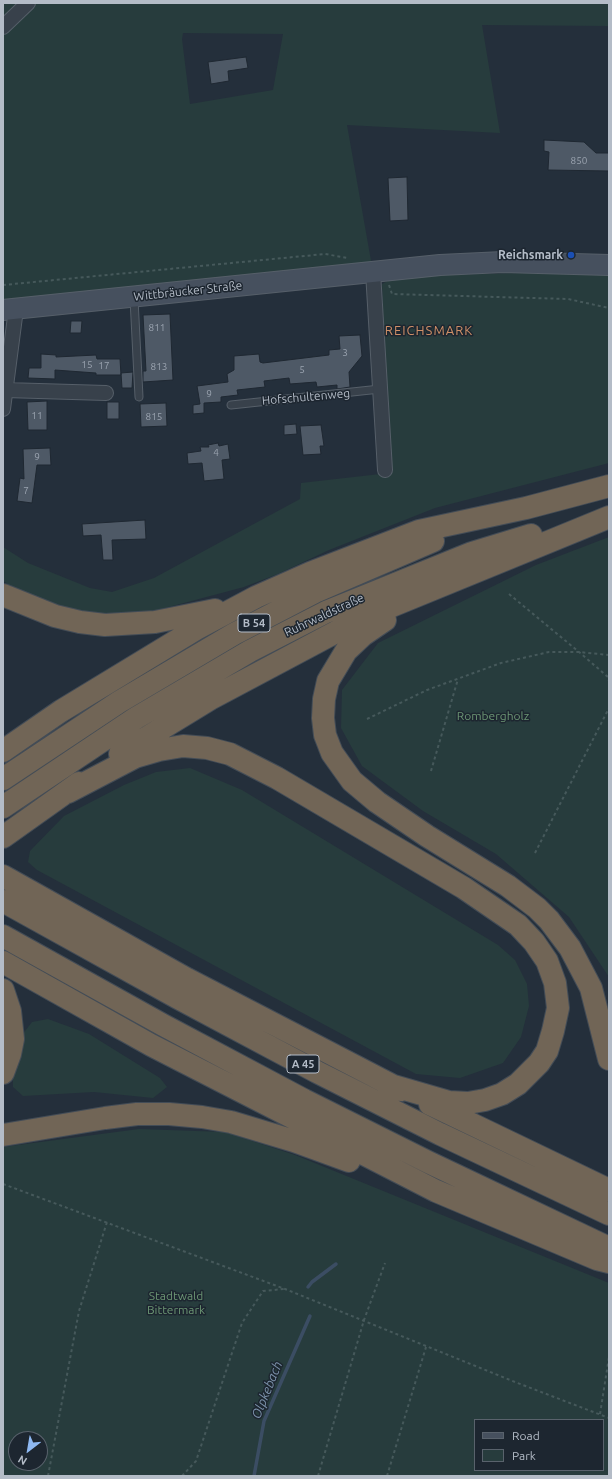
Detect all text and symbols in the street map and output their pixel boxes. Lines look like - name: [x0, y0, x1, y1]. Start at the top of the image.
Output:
- house number: 850: [571, 155, 587, 167]
- place label: Reichsmark: [498, 248, 563, 262]
- marker: Reichsmark: [566, 250, 576, 260]
- street label: Wittbräucker Straße: [133, 278, 243, 304]
- house number: 811: [149, 322, 165, 334]
- district label: REICHSMARK: [385, 323, 473, 339]
- house number: 3: [342, 347, 348, 359]
- house number: 15: [81, 359, 93, 371]
- house number: 17: [98, 360, 110, 372]
- house number: 813: [151, 361, 167, 373]
- house number: 5: [299, 364, 305, 376]
- street label: Hofschultenweg: [261, 386, 351, 408]
- house number: 9: [206, 388, 212, 400]
- house number: 11: [31, 410, 43, 422]
- house number: 815: [146, 411, 162, 423]
- house number: 4: [213, 447, 219, 459]
- house number: 9: [34, 451, 40, 463]
- house number: 7: [23, 485, 29, 497]
- street label: Ruhrwaldstraße: [282, 590, 366, 640]
- road number: B 54: [238, 614, 270, 632]
- park label: Rombergholz: [457, 709, 529, 723]
- road number: A 45: [287, 1055, 319, 1073]
- park label: Stadtwald Bittermark: [147, 1289, 205, 1317]
- water label: Olpkebach: [248, 1359, 286, 1421]
- legend: [474, 1419, 604, 1471]
- text: Road: [512, 1429, 540, 1442]
- north arrow: [8, 1431, 48, 1471]
- text: Park: [512, 1449, 536, 1462]
- text: N: [16, 1453, 29, 1468]

